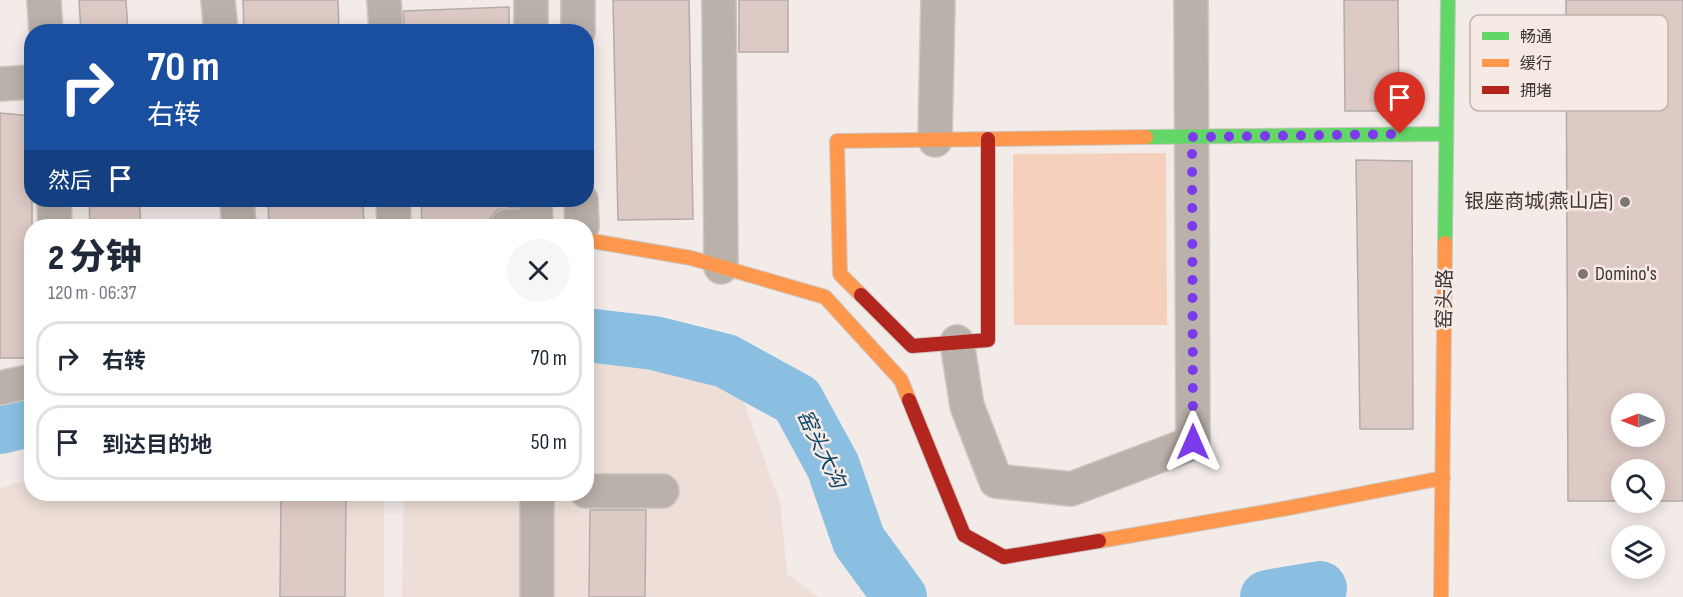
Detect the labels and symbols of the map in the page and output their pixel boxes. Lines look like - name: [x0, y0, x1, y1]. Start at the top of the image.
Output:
- legend: [1470, 15, 1668, 111]
- text: 畅通: [1520, 28, 1552, 47]
- text: 缓行: [1520, 55, 1552, 74]
- pin: [1374, 72, 1425, 134]
- text: 拥堵: [1520, 82, 1552, 101]
- place label: 银座商城(燕山店): [1464, 190, 1613, 214]
- marker: 银座商城(燕山店): [1618, 195, 1632, 209]
- place label: Domino's: [1595, 262, 1657, 286]
- marker: Domino's: [1576, 267, 1590, 281]
- street label: 窑头路: [1432, 269, 1458, 329]
- north arrow: [1611, 393, 1665, 447]
- water label: 窑头大沟: [791, 406, 852, 494]
- position arrow: [1161, 410, 1225, 474]

